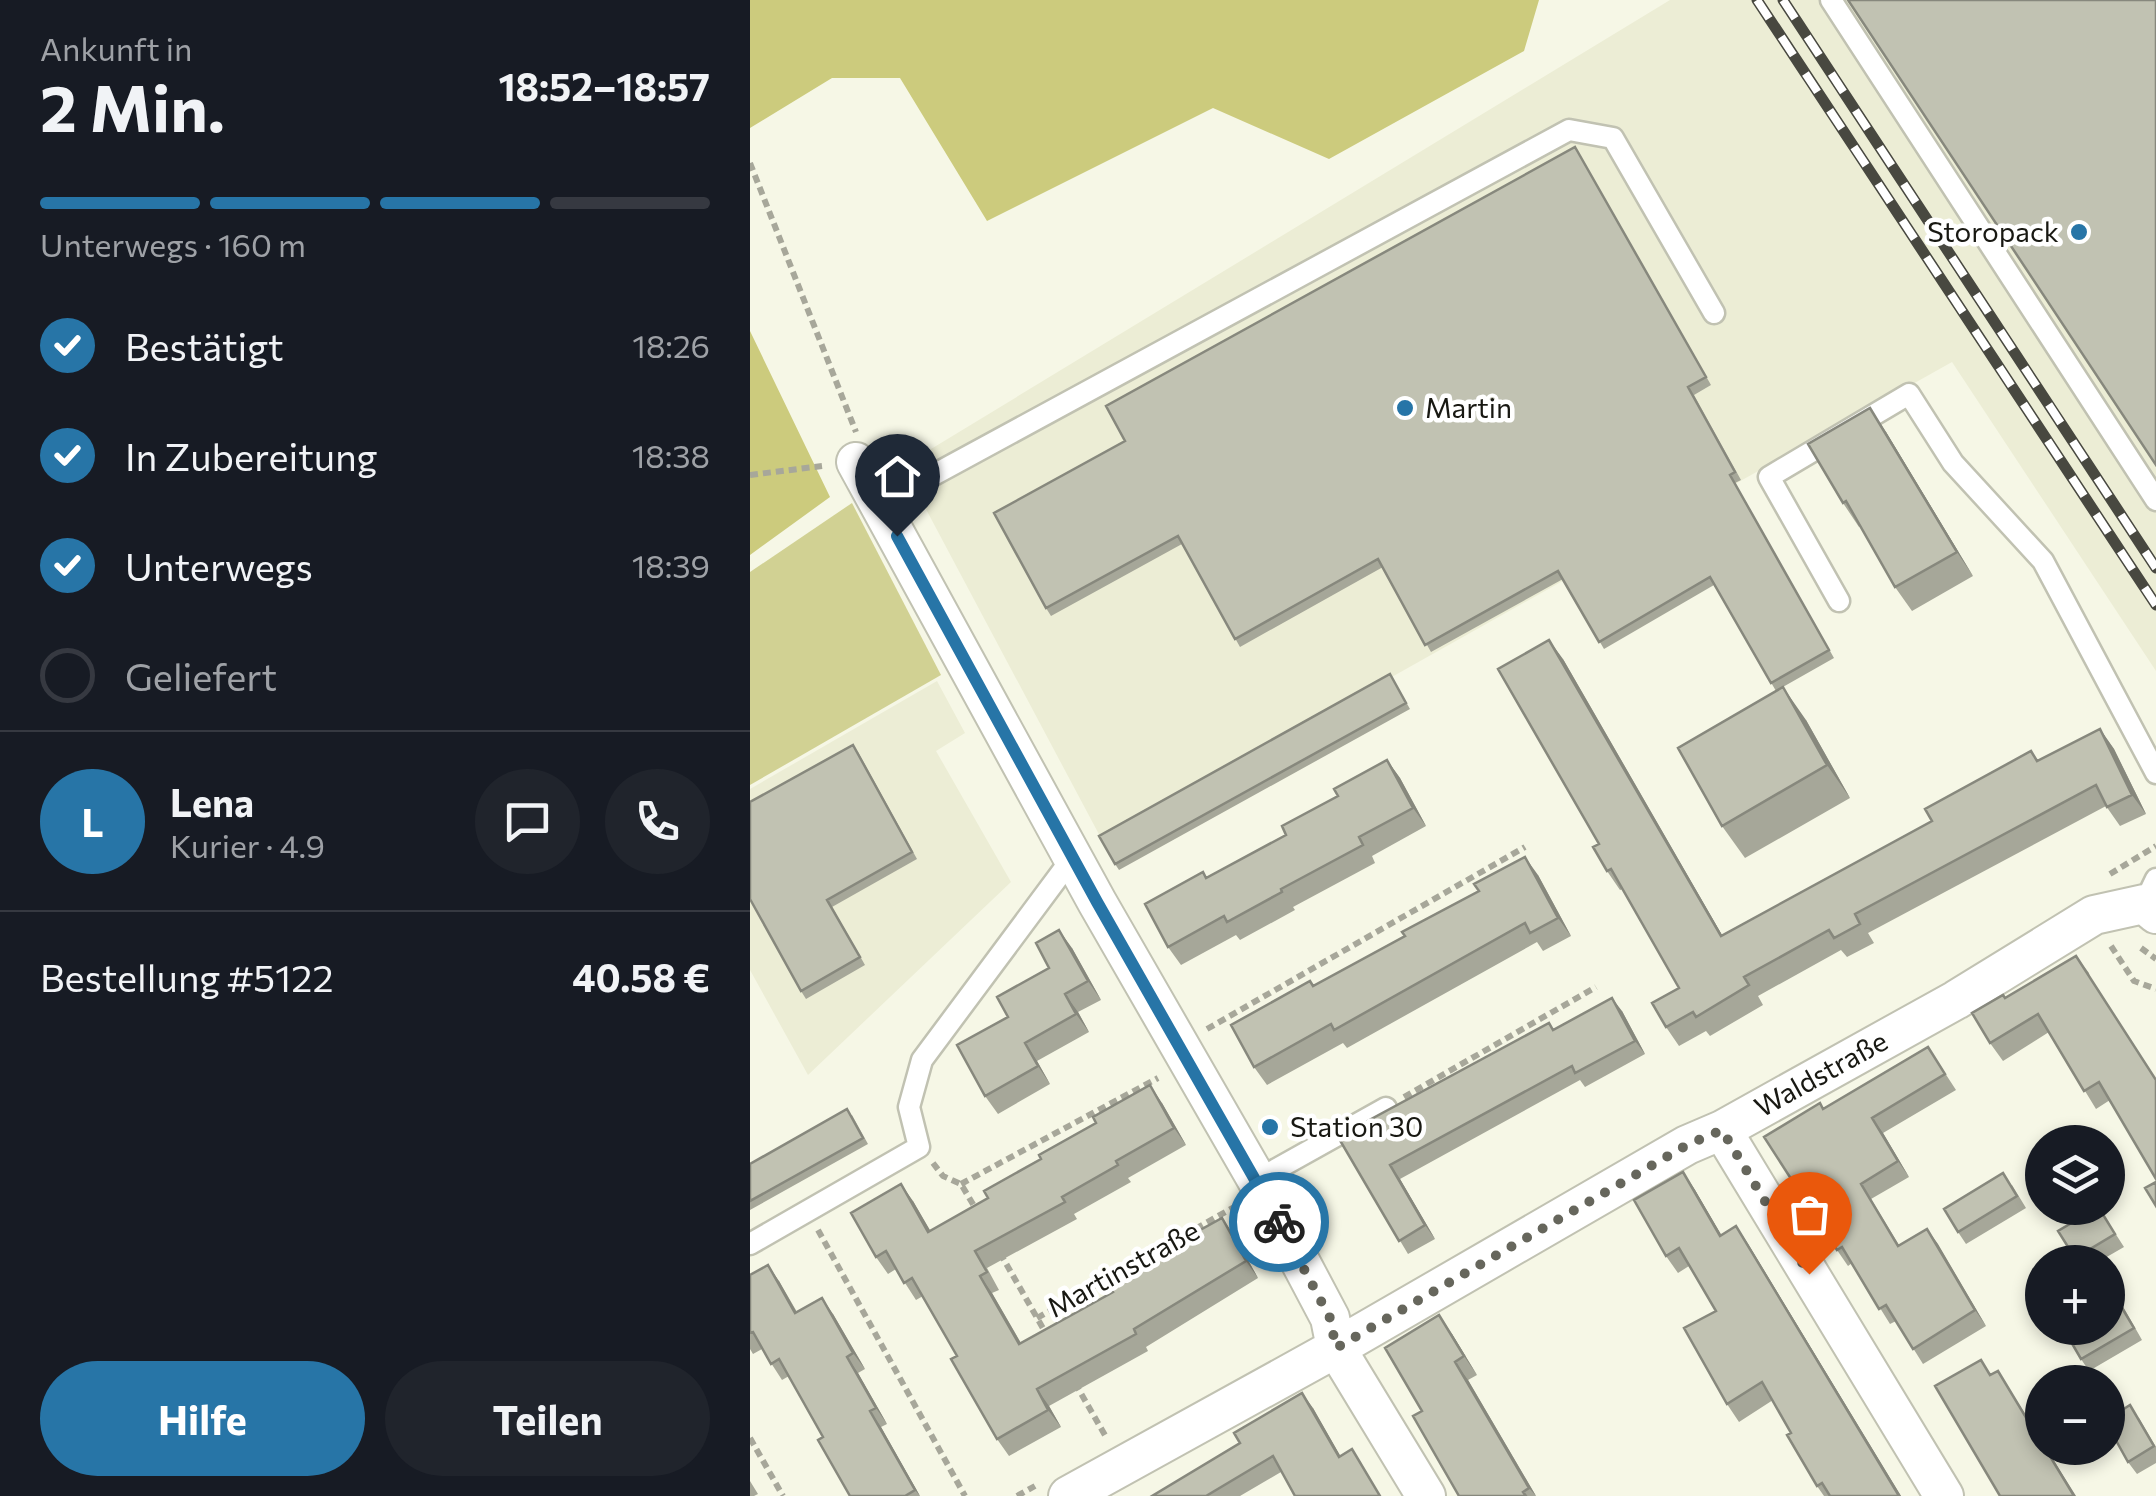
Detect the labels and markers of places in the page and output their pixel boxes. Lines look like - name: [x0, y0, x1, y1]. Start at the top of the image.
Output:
- place label: Storopack: [1927, 214, 2059, 248]
- marker: Storopack: [2068, 221, 2090, 243]
- place label: Martin: [1425, 390, 1512, 424]
- marker: Martin: [1394, 397, 1416, 419]
- pin: [855, 434, 940, 537]
- place label: Station 30: [1290, 1109, 1423, 1143]
- marker: Station 30: [1259, 1116, 1281, 1138]
- pin: [1767, 1172, 1852, 1275]

